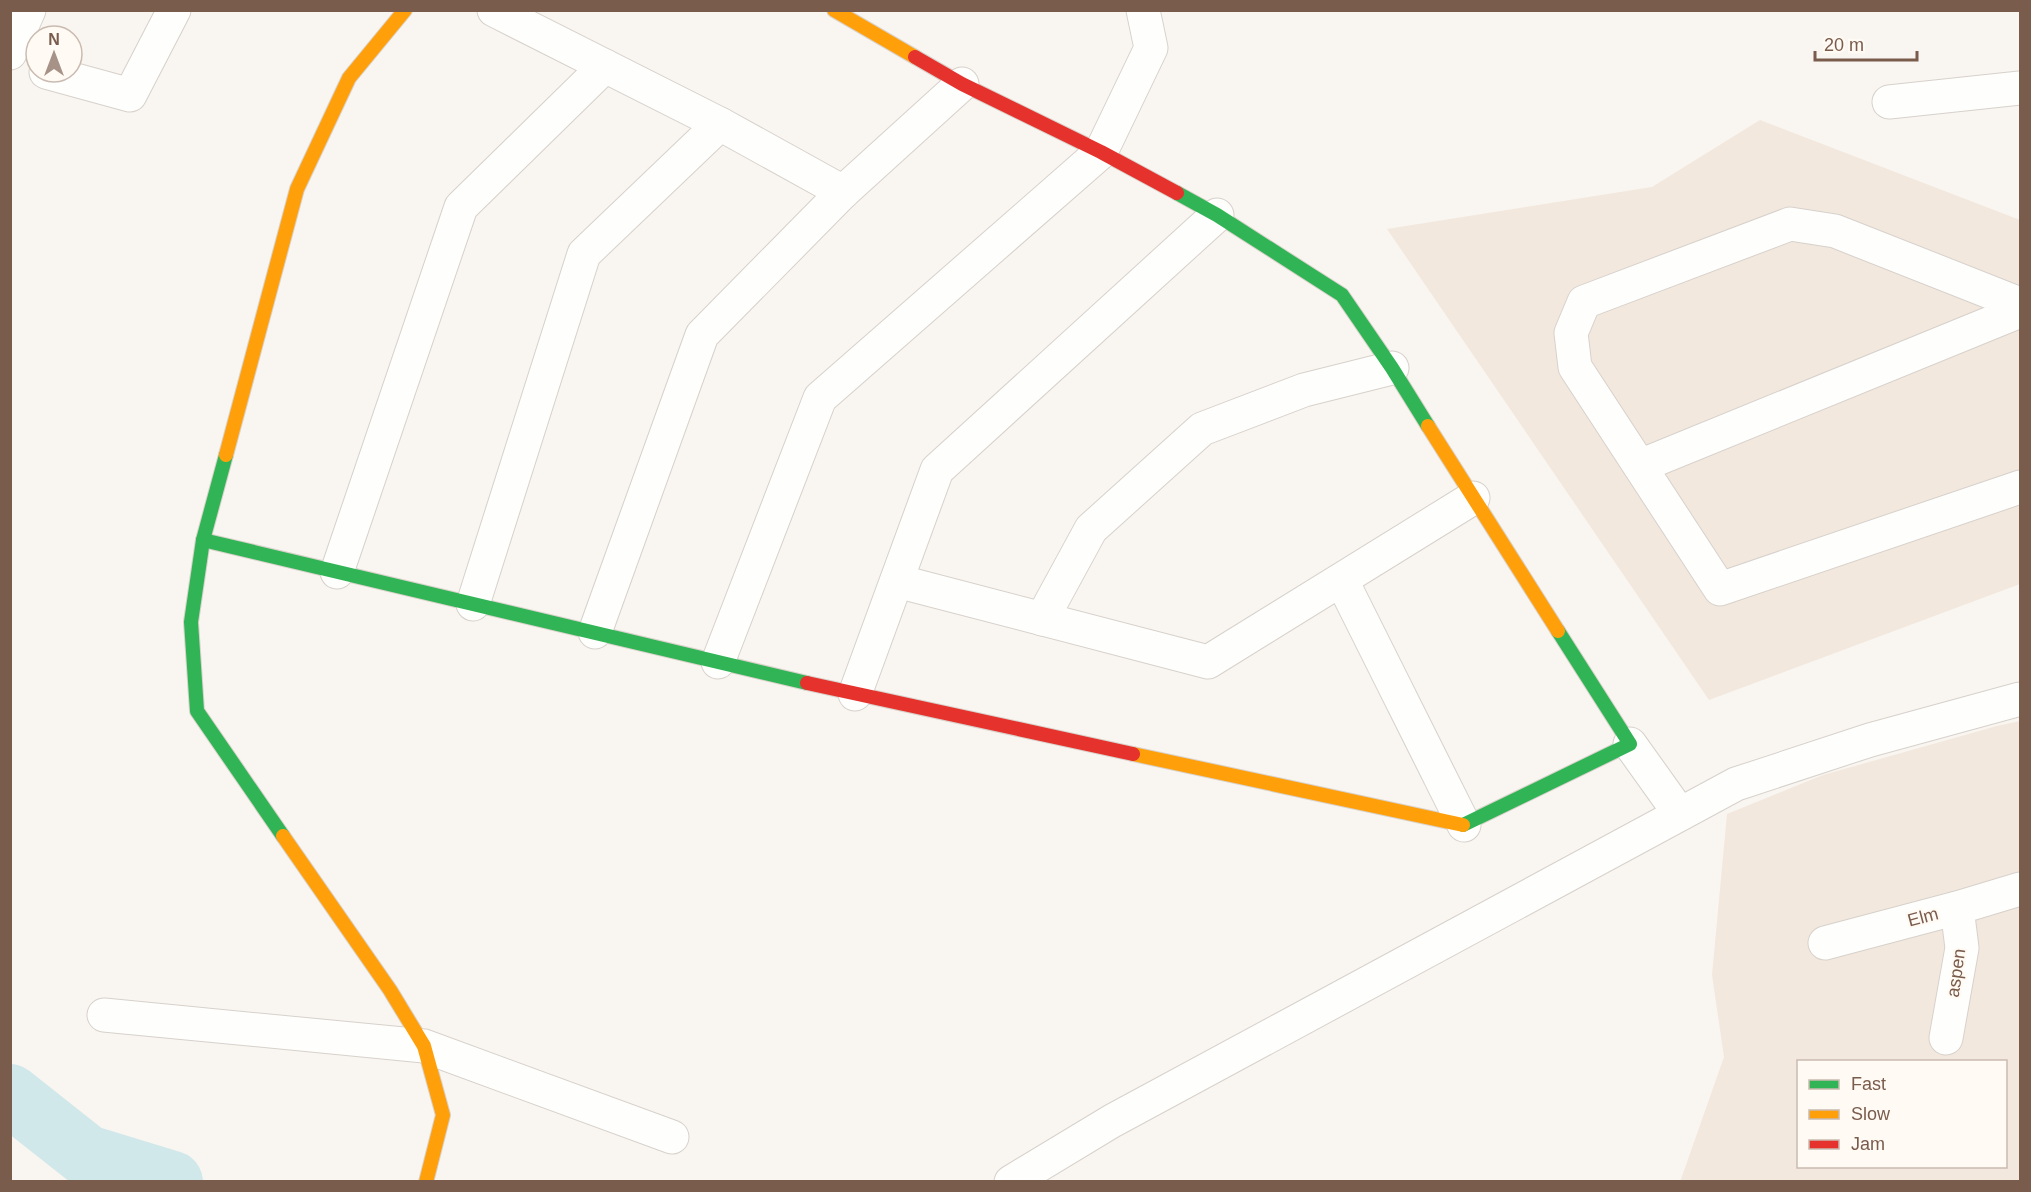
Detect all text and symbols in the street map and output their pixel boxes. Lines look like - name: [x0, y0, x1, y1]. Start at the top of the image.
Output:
- north arrow: [24, 24, 84, 84]
- scale bar: [1815, 24, 1917, 62]
- text: N: [48, 31, 60, 48]
- text: 20 m: [1824, 35, 1864, 55]
- street label: Elm: [1905, 903, 1941, 931]
- street label: aspen: [1943, 947, 1969, 999]
- legend: [1797, 1060, 2007, 1168]
- text: Fast: [1851, 1074, 1886, 1094]
- text: Slow: [1851, 1104, 1891, 1124]
- text: Jam: [1851, 1134, 1885, 1154]

